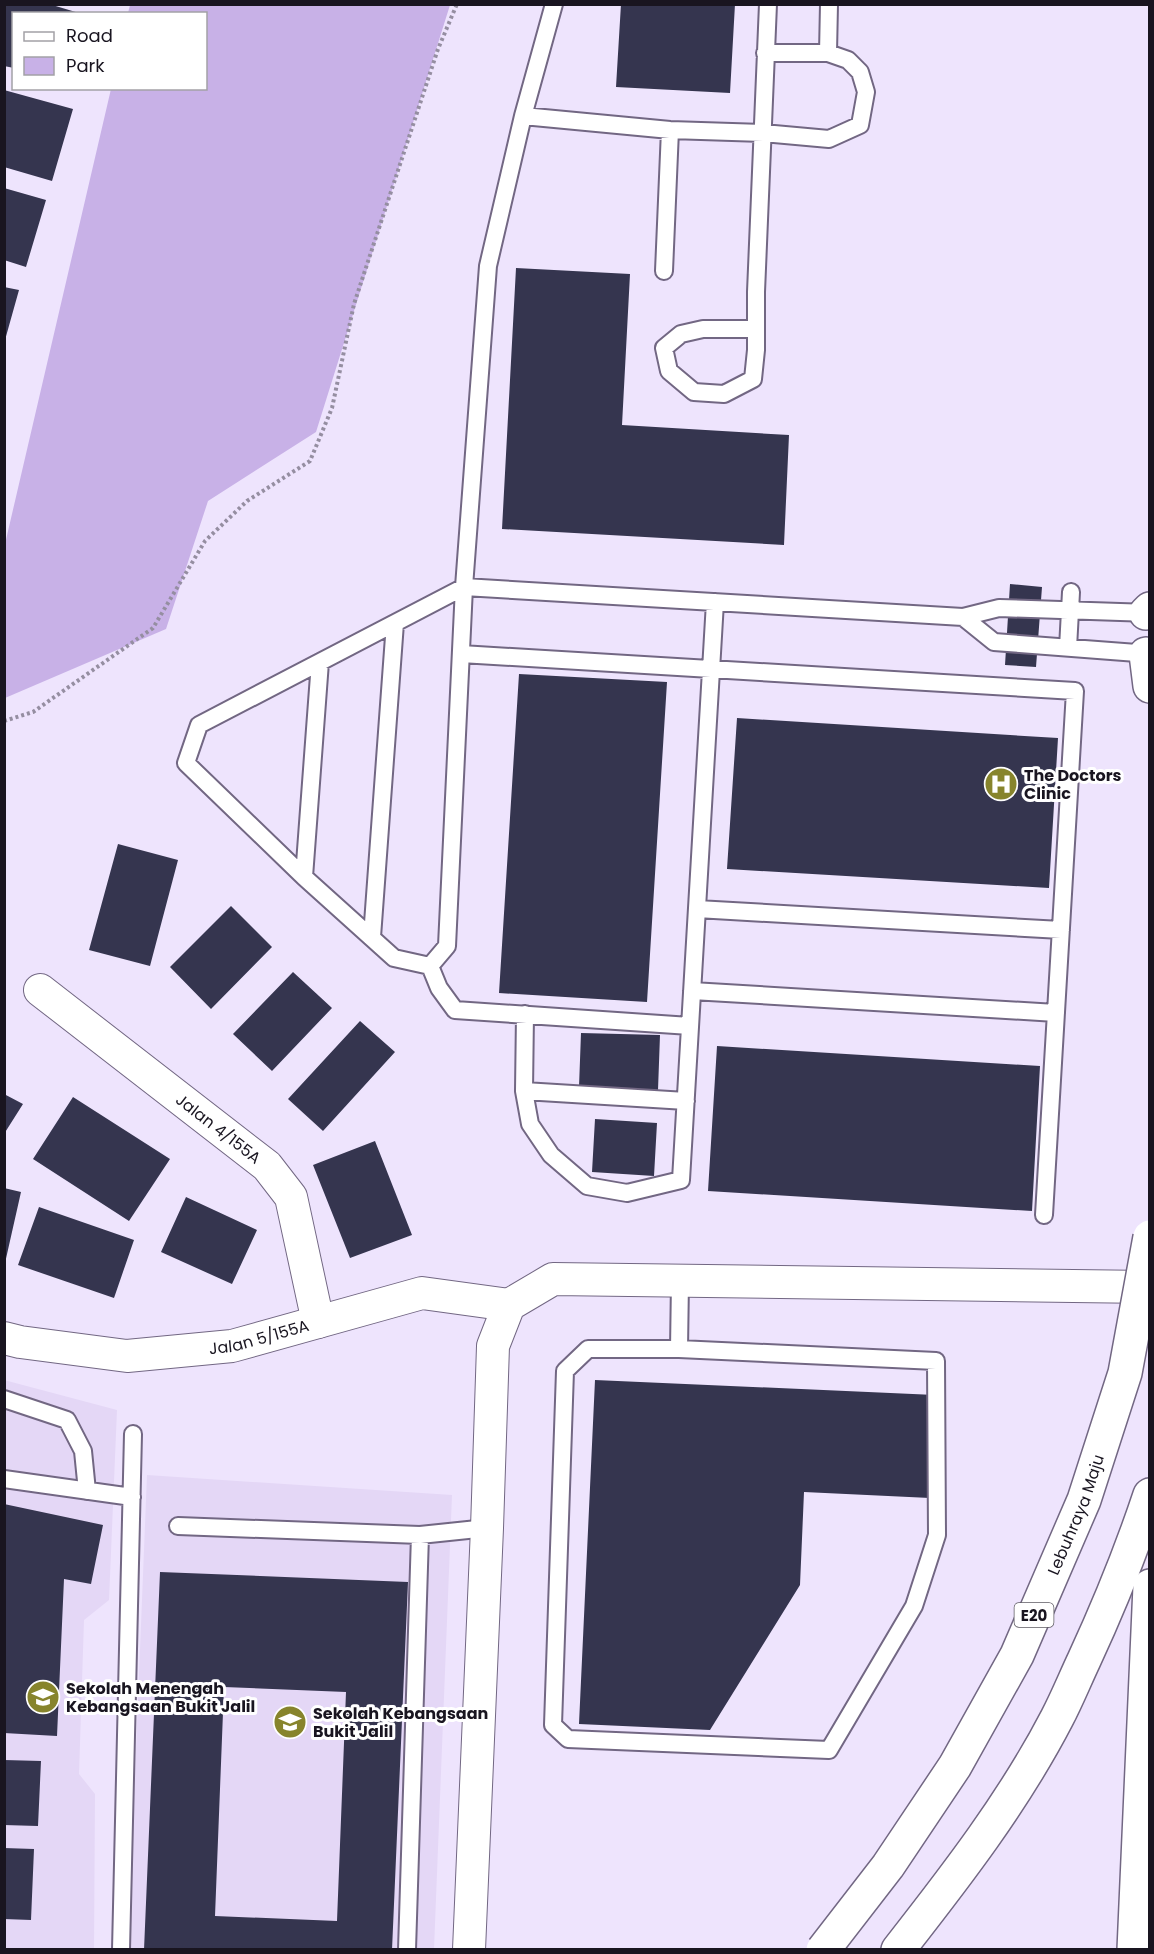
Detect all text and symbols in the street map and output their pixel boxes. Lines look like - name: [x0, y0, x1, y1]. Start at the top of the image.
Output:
- legend: [12, 12, 207, 90]
- text: Road: [66, 23, 113, 48]
- text: Park: [66, 53, 105, 78]
- place label: The Doctors Clinic: [1024, 764, 1122, 805]
- hospital icon: The Doctors Clinic: [983, 766, 1019, 802]
- street label: Jalan 4/155A: [171, 1088, 266, 1169]
- street label: Jalan 5/155A: [208, 1314, 312, 1360]
- street label: Lebuhraya Maju: [1041, 1451, 1109, 1578]
- road number: E20: [1014, 1603, 1054, 1627]
- place label: Sekolah Menengah Kebangsaan Bukit Jalil: [66, 1677, 255, 1718]
- school or university icon: Sekolah Menengah Kebangsaan Bukit Jalil: [25, 1679, 61, 1715]
- place label: Sekolah Kebangsaan Bukit Jalil: [313, 1702, 488, 1743]
- school or university icon: Sekolah Kebangsaan Bukit Jalil: [272, 1704, 308, 1740]

